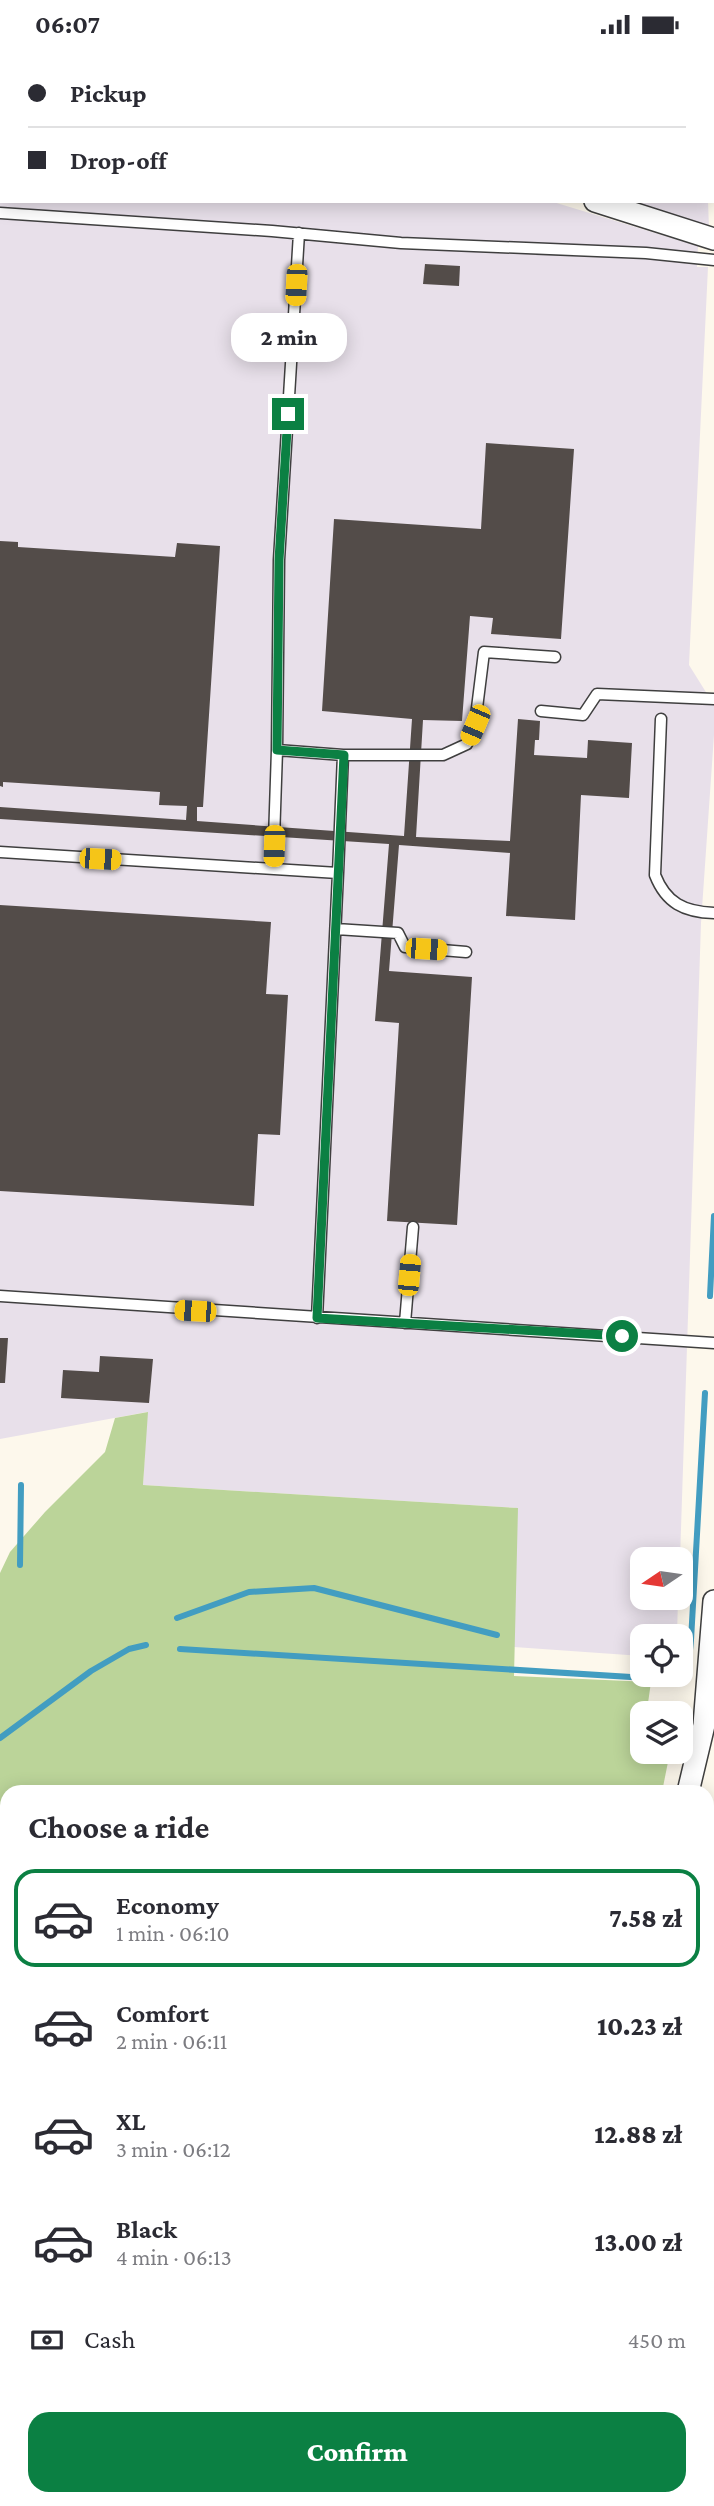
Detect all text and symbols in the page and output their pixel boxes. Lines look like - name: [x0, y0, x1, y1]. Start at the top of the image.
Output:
- text: 06:07: [35, 10, 100, 39]
- text: Pickup: [70, 79, 147, 108]
- text: Drop-off: [70, 146, 167, 175]
- car: [285, 263, 308, 307]
- callout: 2 min: [230, 313, 346, 361]
- text: 2 min: [261, 324, 317, 350]
- route end: [272, 398, 304, 430]
- car: [458, 702, 493, 748]
- car: [263, 825, 286, 867]
- car: [79, 847, 122, 871]
- car: [405, 937, 448, 961]
- car: [397, 1253, 422, 1297]
- car: [174, 1299, 217, 1323]
- route start: [606, 1320, 638, 1352]
- north arrow: [630, 1547, 693, 1610]
- map controls: [630, 1547, 693, 1764]
- button: locate: [630, 1624, 693, 1687]
- button: layers: [630, 1701, 693, 1764]
- text: Choose a ride: [28, 1809, 209, 1845]
- icon: car: [32, 1887, 95, 1950]
- text: Economy: [116, 1891, 219, 1920]
- text: 7.58 zł: [609, 1904, 682, 1933]
- text: 1 min · 06:10: [116, 1920, 230, 1946]
- icon: car: [32, 1995, 95, 2058]
- text: Comfort: [116, 1999, 209, 2028]
- text: 10.23 zł: [597, 2012, 682, 2041]
- text: 2 min · 06:11: [116, 2028, 228, 2054]
- icon: car: [32, 2103, 95, 2166]
- text: XL: [116, 2107, 145, 2136]
- text: 12.88 zł: [594, 2120, 682, 2149]
- text: 3 min · 06:12: [116, 2136, 231, 2162]
- icon: car: [32, 2211, 95, 2274]
- text: Black: [116, 2215, 177, 2244]
- text: 13.00 zł: [594, 2228, 682, 2257]
- text: 4 min · 06:13: [116, 2244, 232, 2270]
- icon: cash: [28, 2321, 66, 2359]
- text: Cash: [84, 2325, 135, 2354]
- text: 450 m: [628, 2327, 686, 2353]
- button: Confirm: [28, 2412, 686, 2492]

